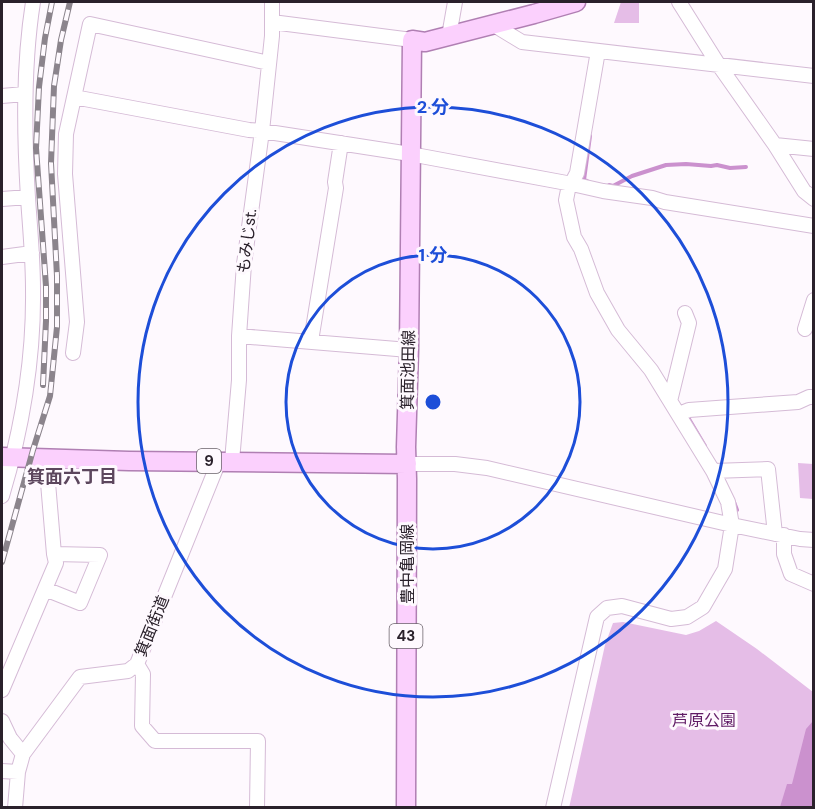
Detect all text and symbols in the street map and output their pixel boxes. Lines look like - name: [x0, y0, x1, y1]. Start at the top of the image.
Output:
- text: 2 分: [417, 95, 449, 119]
- street label: もみじst.: [233, 207, 261, 275]
- text: 1 分: [419, 243, 447, 267]
- street label: 箕面池田線: [397, 330, 419, 410]
- centre of rings: [423, 392, 443, 412]
- road number: 9: [197, 449, 221, 473]
- district label: 箕面六丁目: [27, 465, 117, 489]
- street label: 豊中亀岡線: [397, 524, 418, 604]
- street label: 箕面街道: [130, 592, 174, 660]
- road number: 43: [390, 624, 422, 648]
- park label: 芦原公園: [672, 710, 736, 731]

